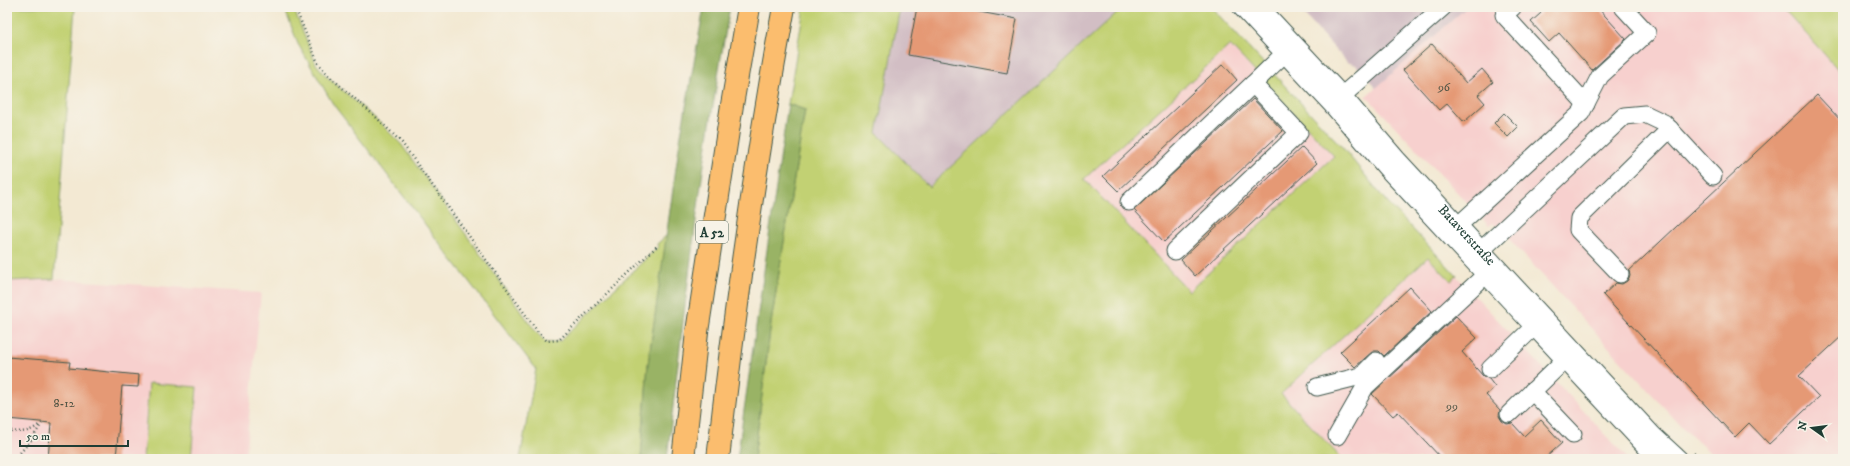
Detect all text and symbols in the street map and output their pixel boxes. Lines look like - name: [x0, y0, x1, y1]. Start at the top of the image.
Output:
- house number: 96: [1437, 80, 1451, 95]
- street label: Bataverstraße: [1434, 201, 1499, 270]
- road number: A 52: [696, 221, 728, 243]
- house number: 8-12: [53, 396, 75, 411]
- house number: 99: [1445, 399, 1458, 414]
- north arrow: [1792, 408, 1832, 448]
- text: N: [1795, 420, 1811, 432]
- scale bar: [20, 422, 128, 448]
- text: 50 m: [26, 429, 50, 444]

